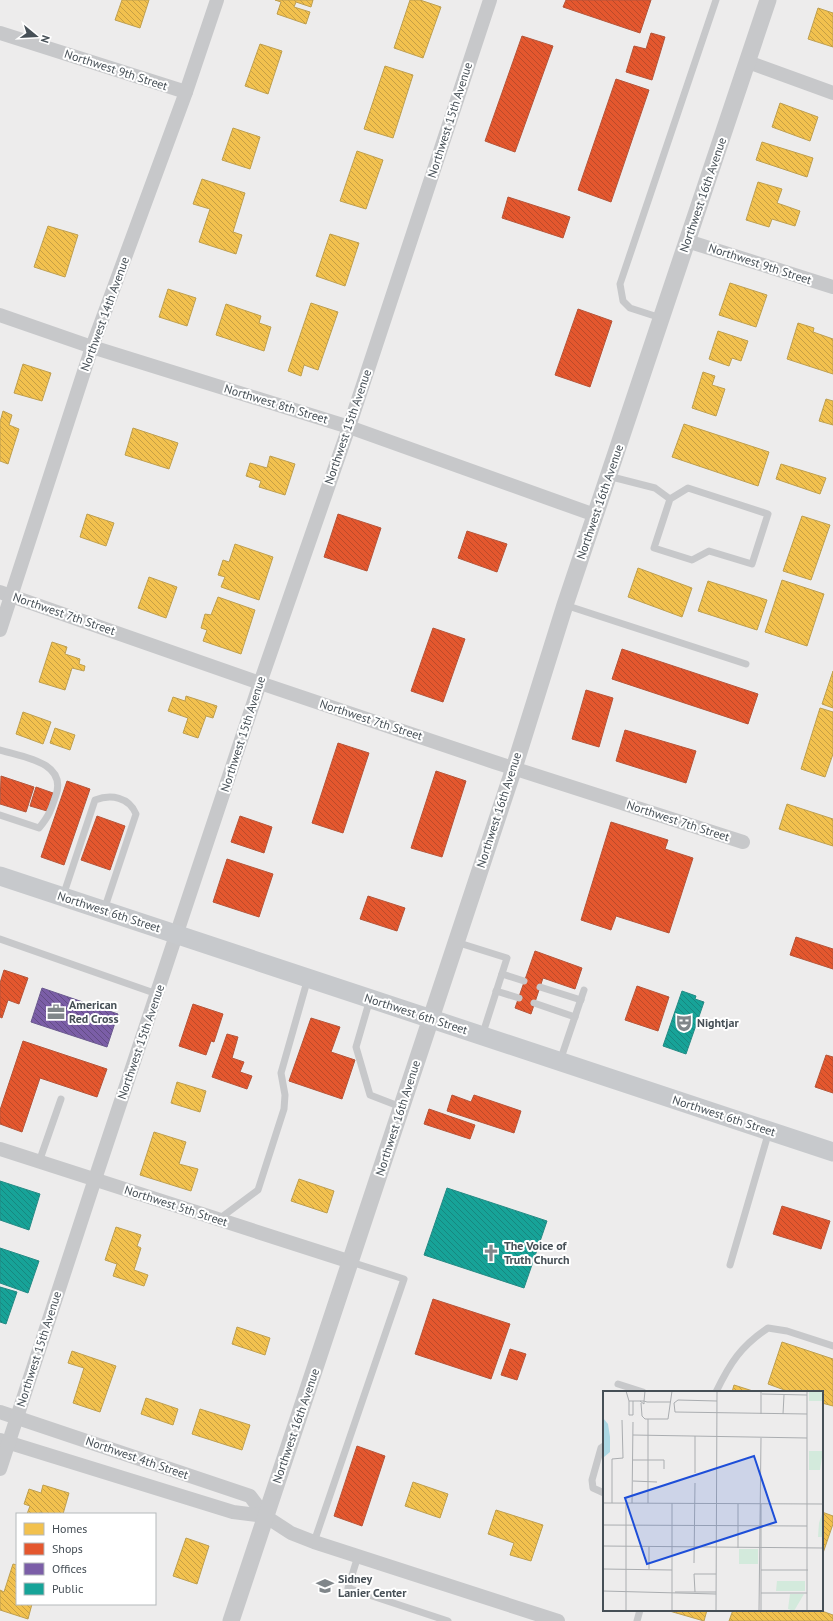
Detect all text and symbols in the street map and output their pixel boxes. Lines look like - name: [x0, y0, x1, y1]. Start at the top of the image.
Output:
- north arrow: [16, 16, 56, 56]
- text: N: [38, 33, 53, 45]
- street label: Northwest 9th Street: [63, 46, 170, 93]
- street label: Northwest 15th Avenue: [424, 60, 475, 180]
- street label: Northwest 16th Avenue: [676, 135, 729, 254]
- street label: Northwest 9th Street: [707, 240, 814, 287]
- street label: Northwest 14th Avenue: [77, 255, 132, 373]
- street label: Northwest 15th Avenue: [321, 367, 374, 486]
- street label: Northwest 8th Street: [222, 381, 330, 426]
- street label: Northwest 16th Avenue: [573, 442, 626, 561]
- street label: Northwest 7th Street: [11, 589, 117, 638]
- street label: Northwest 15th Avenue: [217, 674, 268, 794]
- street label: Northwest 7th Street: [318, 696, 425, 743]
- street label: Northwest 16th Avenue: [473, 750, 524, 870]
- street label: Northwest 7th Street: [625, 797, 732, 844]
- street label: Northwest 6th Street: [56, 888, 163, 935]
- street label: Northwest 15th Avenue: [114, 982, 167, 1101]
- street label: Northwest 6th Street: [363, 990, 470, 1037]
- place label: American Red Cross: [69, 997, 118, 1026]
- office icon: American Red Cross: [46, 1002, 66, 1022]
- theatre icon: Nightjar: [674, 1013, 694, 1033]
- place label: Nightjar: [697, 1015, 739, 1030]
- street label: Northwest 16th Avenue: [372, 1058, 423, 1178]
- street label: Northwest 6th Street: [671, 1092, 778, 1139]
- street label: Northwest 5th Street: [123, 1182, 230, 1229]
- place label: The Voice of Truth Church: [504, 1238, 570, 1267]
- church icon: The Voice of Truth Church: [481, 1243, 501, 1263]
- street label: Northwest 15th Avenue: [13, 1289, 64, 1409]
- street label: Northwest 16th Avenue: [269, 1366, 322, 1485]
- inset map: [603, 1391, 823, 1611]
- street label: Northwest 4th Street: [84, 1433, 191, 1482]
- legend: [16, 1513, 156, 1605]
- text: Homes: [52, 1521, 87, 1536]
- text: Shops: [52, 1541, 83, 1556]
- text: Offices: [52, 1561, 87, 1576]
- place label: Sidney Lanier Center: [338, 1571, 407, 1600]
- school or university icon: Sidney Lanier Center: [315, 1576, 335, 1596]
- text: Public: [52, 1581, 84, 1596]

